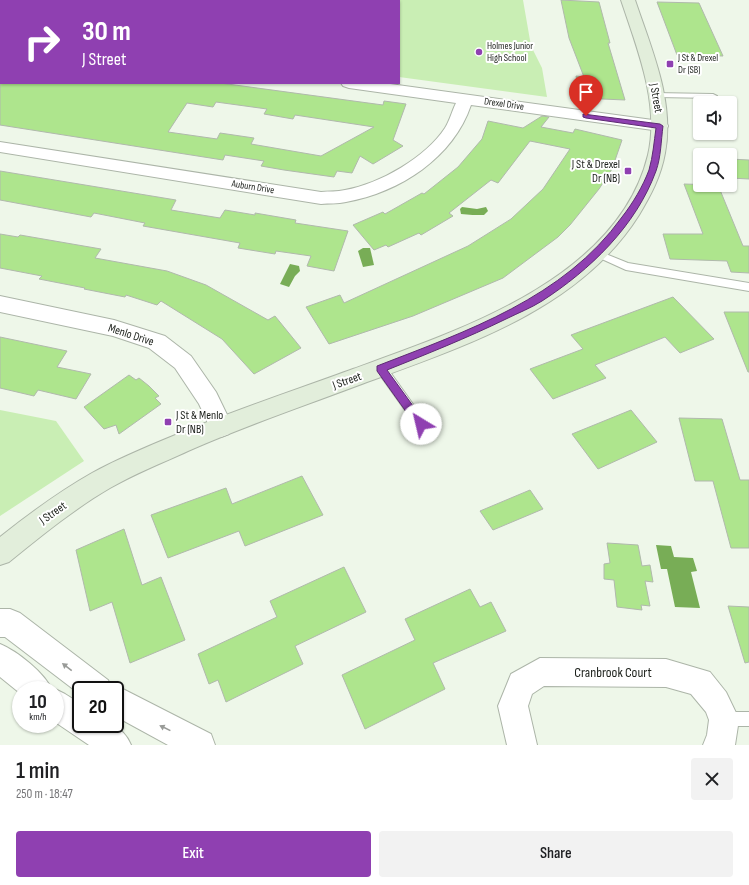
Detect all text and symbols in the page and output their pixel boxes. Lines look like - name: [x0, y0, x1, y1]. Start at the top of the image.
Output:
- text: 30 m: [82, 15, 131, 48]
- icon: right: [16, 16, 68, 68]
- place label: Holmes Junior High School: [487, 40, 533, 64]
- marker: Holmes Junior High School: [474, 47, 484, 57]
- text: J Street: [82, 49, 127, 70]
- place label: J St & Drexel Dr (SB): [677, 52, 718, 76]
- marker: J St & Drexel Dr (SB): [665, 59, 675, 69]
- pin: [569, 75, 603, 116]
- icon: arrive: [575, 81, 597, 103]
- street label: J Street: [646, 81, 666, 114]
- street label: Drexel Drive: [483, 95, 525, 113]
- map controls: [693, 96, 737, 192]
- button: sound: [693, 96, 737, 140]
- button: search: [693, 148, 737, 192]
- place label: J St & Drexel Dr (NB): [571, 157, 620, 186]
- marker: J St & Drexel Dr (NB): [623, 166, 633, 176]
- street label: Auburn Drive: [230, 178, 275, 196]
- street label: Menlo Drive: [106, 321, 156, 349]
- street label: J Street: [330, 369, 364, 393]
- position arrow: [400, 403, 442, 445]
- place label: J St & Menlo Dr (NB): [175, 408, 223, 437]
- marker: J St & Menlo Dr (NB): [163, 417, 173, 427]
- street label: J Street: [36, 498, 70, 528]
- one-way arrow: [61, 663, 72, 671]
- street label: Cranbrook Court: [574, 664, 652, 681]
- speed limit sign: 20: [72, 681, 124, 733]
- text: 10: [29, 690, 47, 714]
- text: km/h: [29, 711, 47, 723]
- one-way arrow: [159, 725, 171, 731]
- text: 1 min: [16, 756, 60, 785]
- button: close: [691, 758, 733, 800]
- text: 250 m · 18:47: [16, 786, 73, 802]
- button: Exit: [16, 831, 371, 877]
- button: Share: [379, 831, 733, 877]

